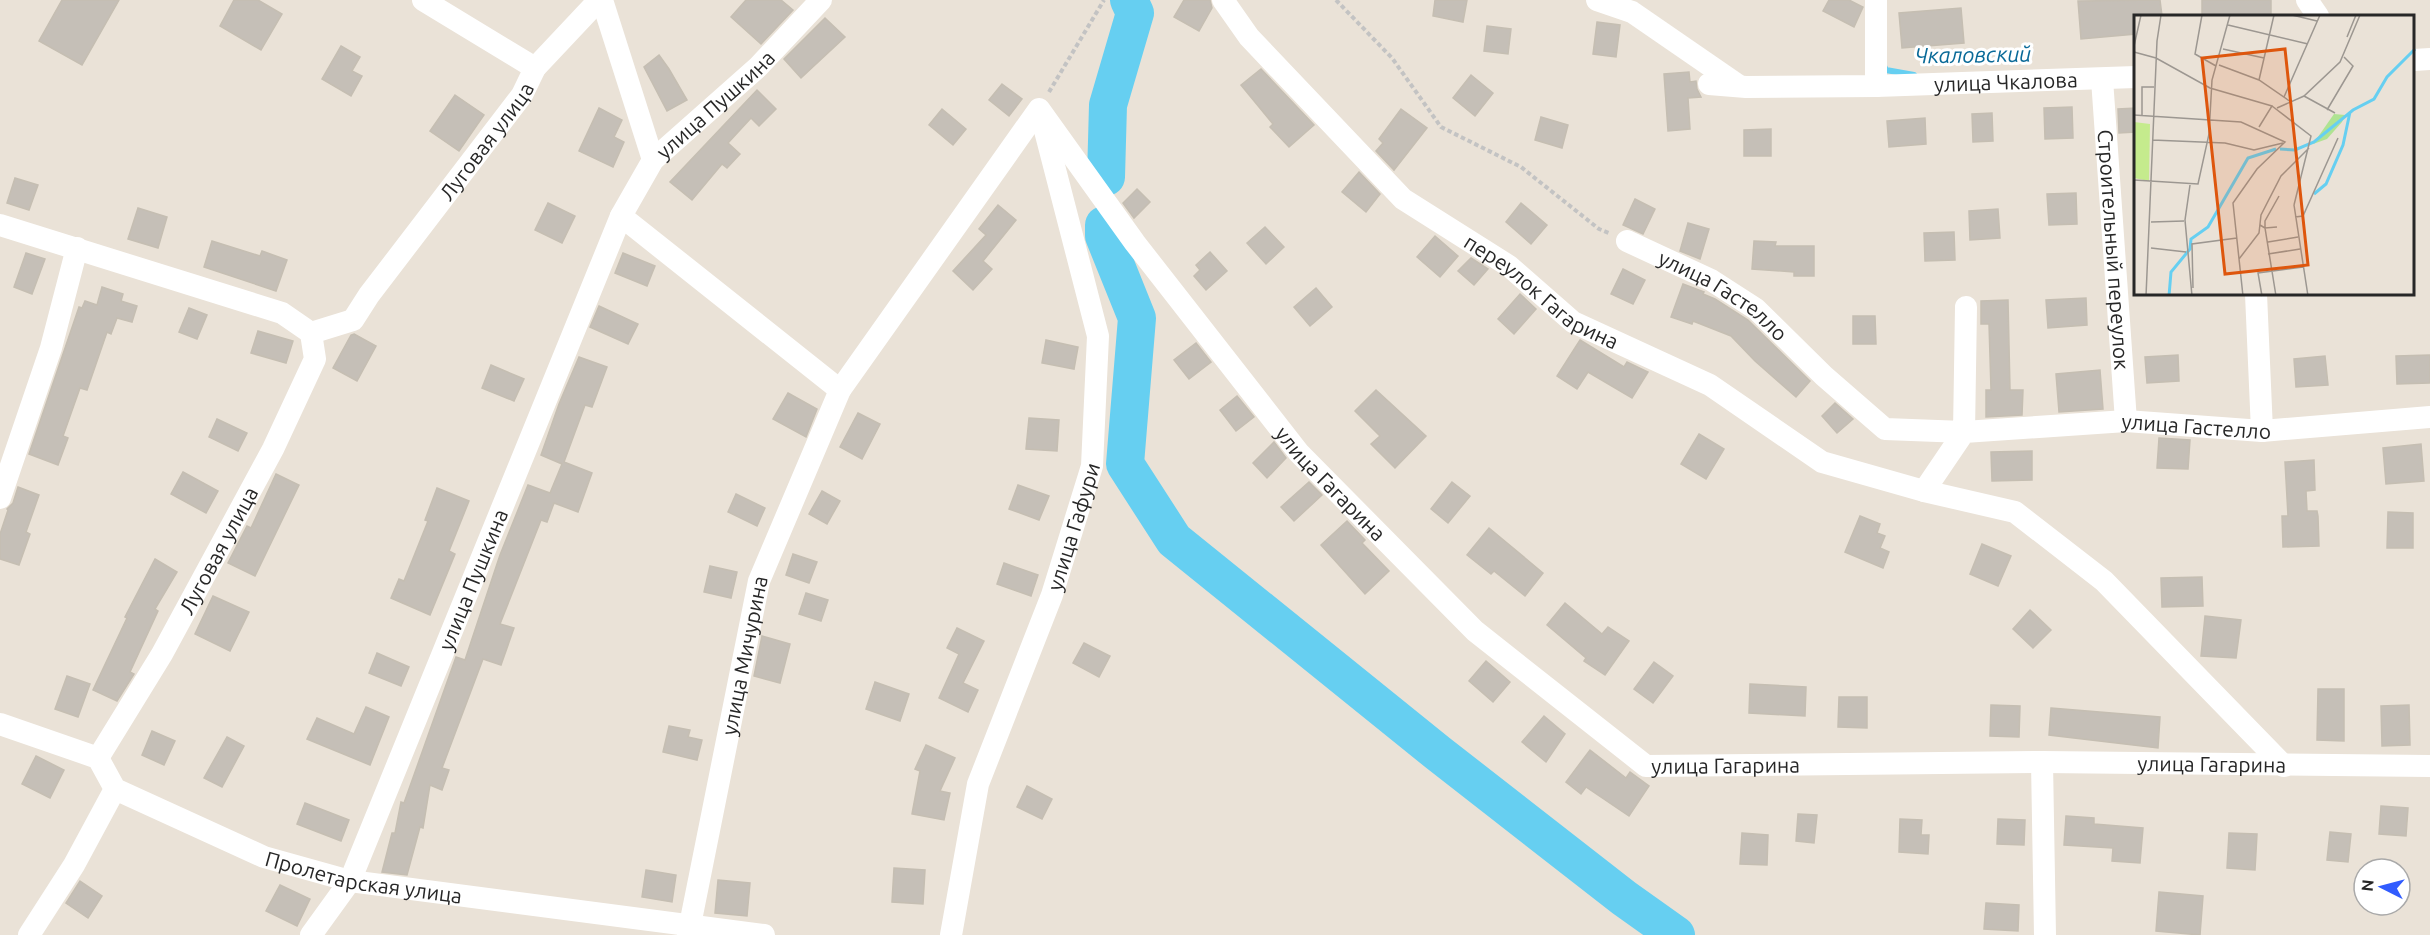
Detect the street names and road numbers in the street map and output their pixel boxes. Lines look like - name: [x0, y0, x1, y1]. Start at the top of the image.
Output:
- street label: улица Пушкина: [651, 45, 779, 163]
- street label: улица Чкалова: [1933, 67, 2078, 96]
- street label: Луговая улица: [434, 79, 538, 205]
- street label: Строительный переулок: [2094, 129, 2134, 371]
- street label: переулок Гагарина: [1460, 229, 1622, 353]
- street label: улица Гастелло: [1655, 245, 1793, 345]
- street label: улица Гастелло: [2121, 409, 2272, 443]
- street label: улица Гагарина: [1271, 422, 1391, 546]
- street label: улица Гафури: [1042, 460, 1104, 593]
- street label: Луговая улица: [174, 482, 262, 618]
- street label: улица Пушкина: [433, 506, 512, 654]
- street label: улица Мичурина: [716, 574, 772, 737]
- street label: улица Гагарина: [2137, 751, 2286, 777]
- street label: улица Гагарина: [1651, 752, 1800, 778]
- street label: Пролетарская улица: [263, 846, 464, 908]

